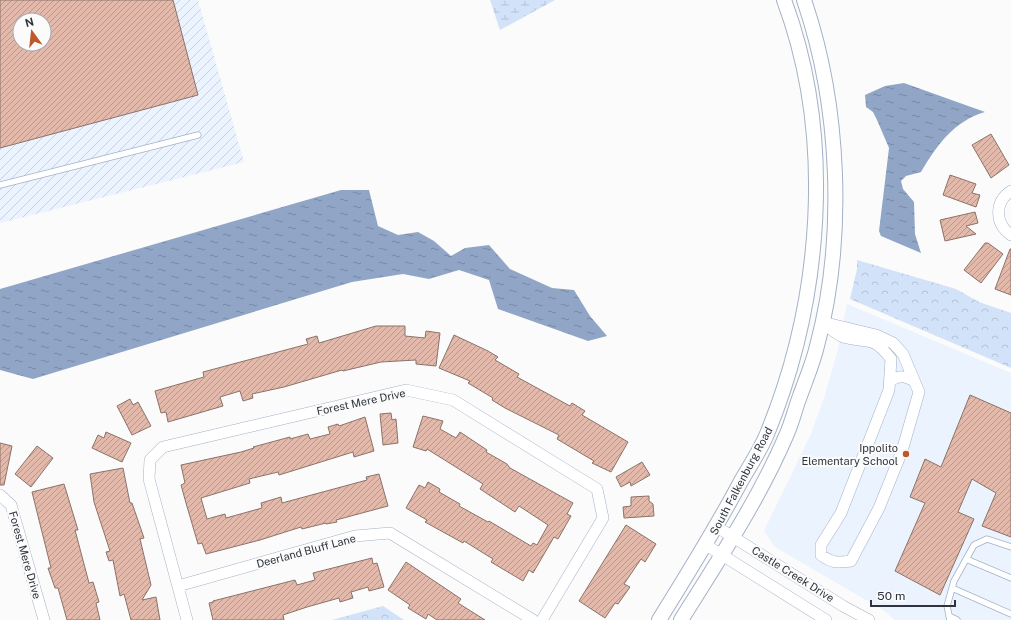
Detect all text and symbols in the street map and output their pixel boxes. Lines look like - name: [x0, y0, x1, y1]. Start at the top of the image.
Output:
- north arrow: [12, 12, 52, 52]
- text: N: [24, 15, 35, 29]
- street label: Forest Mere Drive: [315, 387, 407, 417]
- street label: South Falkenburg Road: [707, 425, 775, 537]
- place label: Ippolito Elementary School: [801, 442, 898, 467]
- marker: Ippolito Elementary School: [901, 449, 911, 459]
- street label: Forest Mere Drive: [7, 510, 43, 600]
- street label: Deerland Bluff Lane: [255, 532, 357, 570]
- street label: Castle Creek Drive: [750, 544, 836, 604]
- scale bar: [871, 582, 955, 608]
- text: 50 m: [877, 589, 905, 603]

